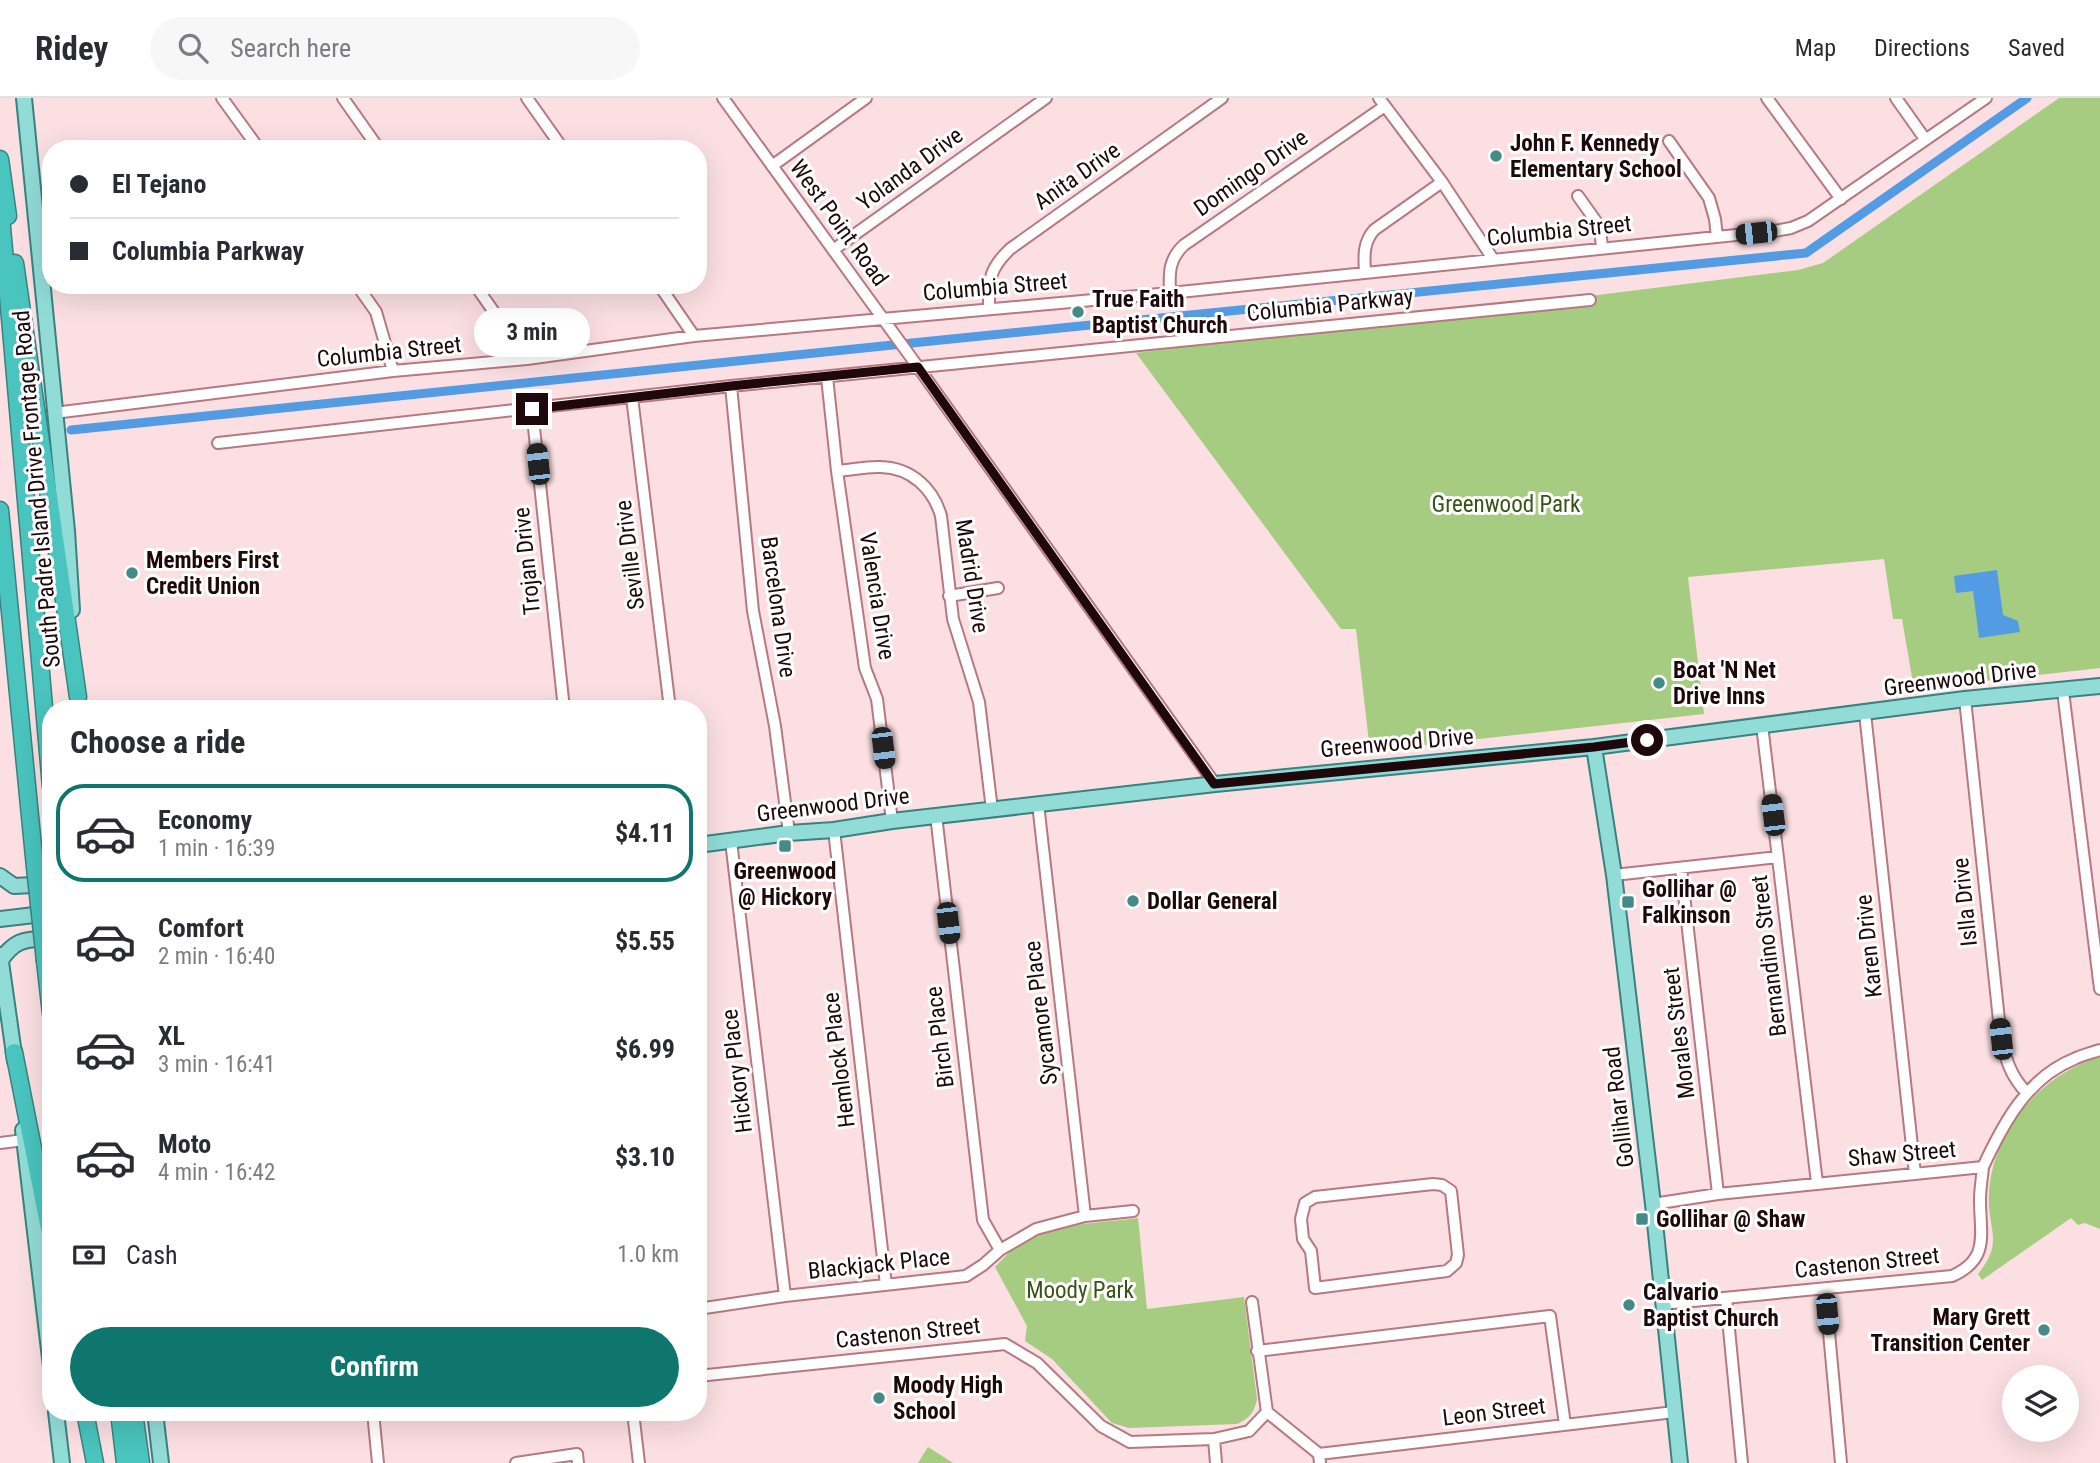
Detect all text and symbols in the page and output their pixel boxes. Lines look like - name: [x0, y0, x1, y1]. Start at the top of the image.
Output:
- search box: [150, 17, 640, 80]
- text: Ridey: [35, 29, 108, 68]
- icon: search: [174, 29, 212, 67]
- text: Search here: [230, 33, 351, 63]
- text: Map: [1795, 34, 1836, 62]
- text: Directions: [1874, 34, 1970, 62]
- text: Saved: [2008, 34, 2065, 62]
- street label: Yolanda Drive: [852, 122, 968, 216]
- street label: Domingo Drive: [1189, 124, 1313, 222]
- place label: John F. Kennedy Elementary School: [1510, 130, 1682, 183]
- street label: Anita Drive: [1029, 137, 1125, 215]
- marker: John F. Kennedy Elementary School: [1488, 148, 1504, 164]
- street label: West Point Road: [784, 155, 894, 291]
- text: El Tejano: [112, 169, 206, 199]
- street label: Columbia Street: [1485, 210, 1633, 252]
- car: [1735, 220, 1778, 246]
- text: Columbia Parkway: [112, 236, 304, 266]
- street label: Columbia Street: [922, 267, 1068, 307]
- street label: Columbia Parkway: [1245, 283, 1415, 327]
- place label: True Faith Baptist Church: [1092, 286, 1228, 339]
- marker: True Faith Baptist Church: [1070, 304, 1086, 320]
- callout: 3 min: [474, 308, 590, 356]
- street label: South Padre Island Drive Frontage Road: [8, 309, 66, 669]
- text: 3 min: [506, 319, 558, 346]
- street label: Columbia Street: [315, 331, 463, 373]
- route end: [516, 393, 548, 425]
- car: [526, 442, 551, 486]
- park label: Greenwood Park: [1432, 491, 1581, 518]
- street label: Seville Drive: [610, 499, 650, 611]
- street label: Trojan Drive: [508, 506, 546, 616]
- street label: Madrid Drive: [950, 517, 994, 635]
- street label: Valencia Drive: [854, 530, 900, 662]
- street label: Barcelona Drive: [755, 535, 801, 679]
- place label: Members First Credit Union: [146, 547, 279, 600]
- marker: Members First Credit Union: [124, 565, 140, 581]
- street label: Greenwood Drive: [1882, 656, 2038, 702]
- place label: Boat 'N Net Drive Inns: [1673, 657, 1776, 710]
- marker: Boat 'N Net Drive Inns: [1651, 675, 1667, 691]
- text: Choose a ride: [70, 723, 245, 761]
- street label: Greenwood Drive: [1319, 723, 1475, 763]
- route start: [1631, 724, 1663, 756]
- car: [871, 726, 896, 770]
- street label: Greenwood Drive: [755, 782, 911, 828]
- car: [1761, 793, 1786, 837]
- icon: car: [74, 802, 137, 865]
- text: Economy: [158, 805, 252, 835]
- text: $4.11: [615, 818, 675, 848]
- text: 1 min · 16:39: [158, 835, 275, 862]
- marker: Greenwood @ Hickory: [777, 838, 793, 854]
- street label: Islla Drive: [1947, 856, 1983, 948]
- place label: Greenwood @ Hickory: [733, 858, 837, 911]
- street label: Bernandino Street: [1746, 874, 1792, 1038]
- place label: Gollihar @ Falkinson: [1642, 876, 1737, 929]
- place label: Dollar General: [1147, 888, 1277, 915]
- marker: Dollar General: [1125, 893, 1141, 909]
- street label: Karen Drive: [1850, 893, 1888, 999]
- marker: Gollihar @ Falkinson: [1620, 894, 1636, 910]
- car: [936, 901, 961, 945]
- icon: car: [74, 910, 137, 973]
- text: Comfort: [158, 913, 244, 943]
- text: $5.55: [615, 926, 675, 956]
- street label: Sycamore Place: [1019, 939, 1063, 1087]
- text: 2 min · 16:40: [158, 943, 275, 970]
- street label: Morales Street: [1658, 966, 1700, 1100]
- street label: Birch Place: [920, 985, 960, 1089]
- street label: Hemlock Place: [817, 991, 861, 1129]
- street label: Hickory Place: [716, 1008, 758, 1134]
- car: [1989, 1017, 2014, 1061]
- icon: car: [74, 1018, 137, 1081]
- text: XL: [158, 1021, 185, 1051]
- text: $6.99: [615, 1034, 675, 1064]
- street label: Gollihar Road: [1598, 1045, 1640, 1169]
- text: 3 min · 16:41: [158, 1051, 275, 1078]
- icon: car: [74, 1126, 137, 1189]
- text: Moto: [158, 1129, 211, 1159]
- street label: Shaw Street: [1847, 1136, 1957, 1172]
- text: $3.10: [615, 1142, 675, 1172]
- text: 4 min · 16:42: [158, 1159, 275, 1186]
- place label: Gollihar @ Shaw: [1656, 1206, 1806, 1233]
- marker: Gollihar @ Shaw: [1634, 1211, 1650, 1227]
- icon: cash: [70, 1236, 108, 1274]
- text: Cash: [126, 1240, 178, 1270]
- text: 1.0 km: [617, 1241, 679, 1268]
- street label: Castenon Street: [1793, 1242, 1941, 1284]
- street label: Blackjack Place: [807, 1243, 951, 1285]
- park label: Moody Park: [1026, 1277, 1135, 1304]
- place label: Calvario Baptist Church: [1643, 1279, 1779, 1332]
- car: [1815, 1292, 1840, 1336]
- marker: Calvario Baptist Church: [1621, 1297, 1637, 1313]
- place label: Mary Grett Transition Center: [1871, 1304, 2030, 1357]
- street label: Castenon Street: [834, 1312, 982, 1354]
- marker: Mary Grett Transition Center: [2036, 1322, 2052, 1338]
- button: Confirm: [70, 1327, 679, 1407]
- map controls: [2002, 1365, 2079, 1442]
- button: layers: [2002, 1365, 2079, 1442]
- place label: Moody High School: [893, 1372, 1003, 1425]
- marker: Moody High School: [871, 1390, 887, 1406]
- street label: Leon Street: [1441, 1392, 1547, 1432]

